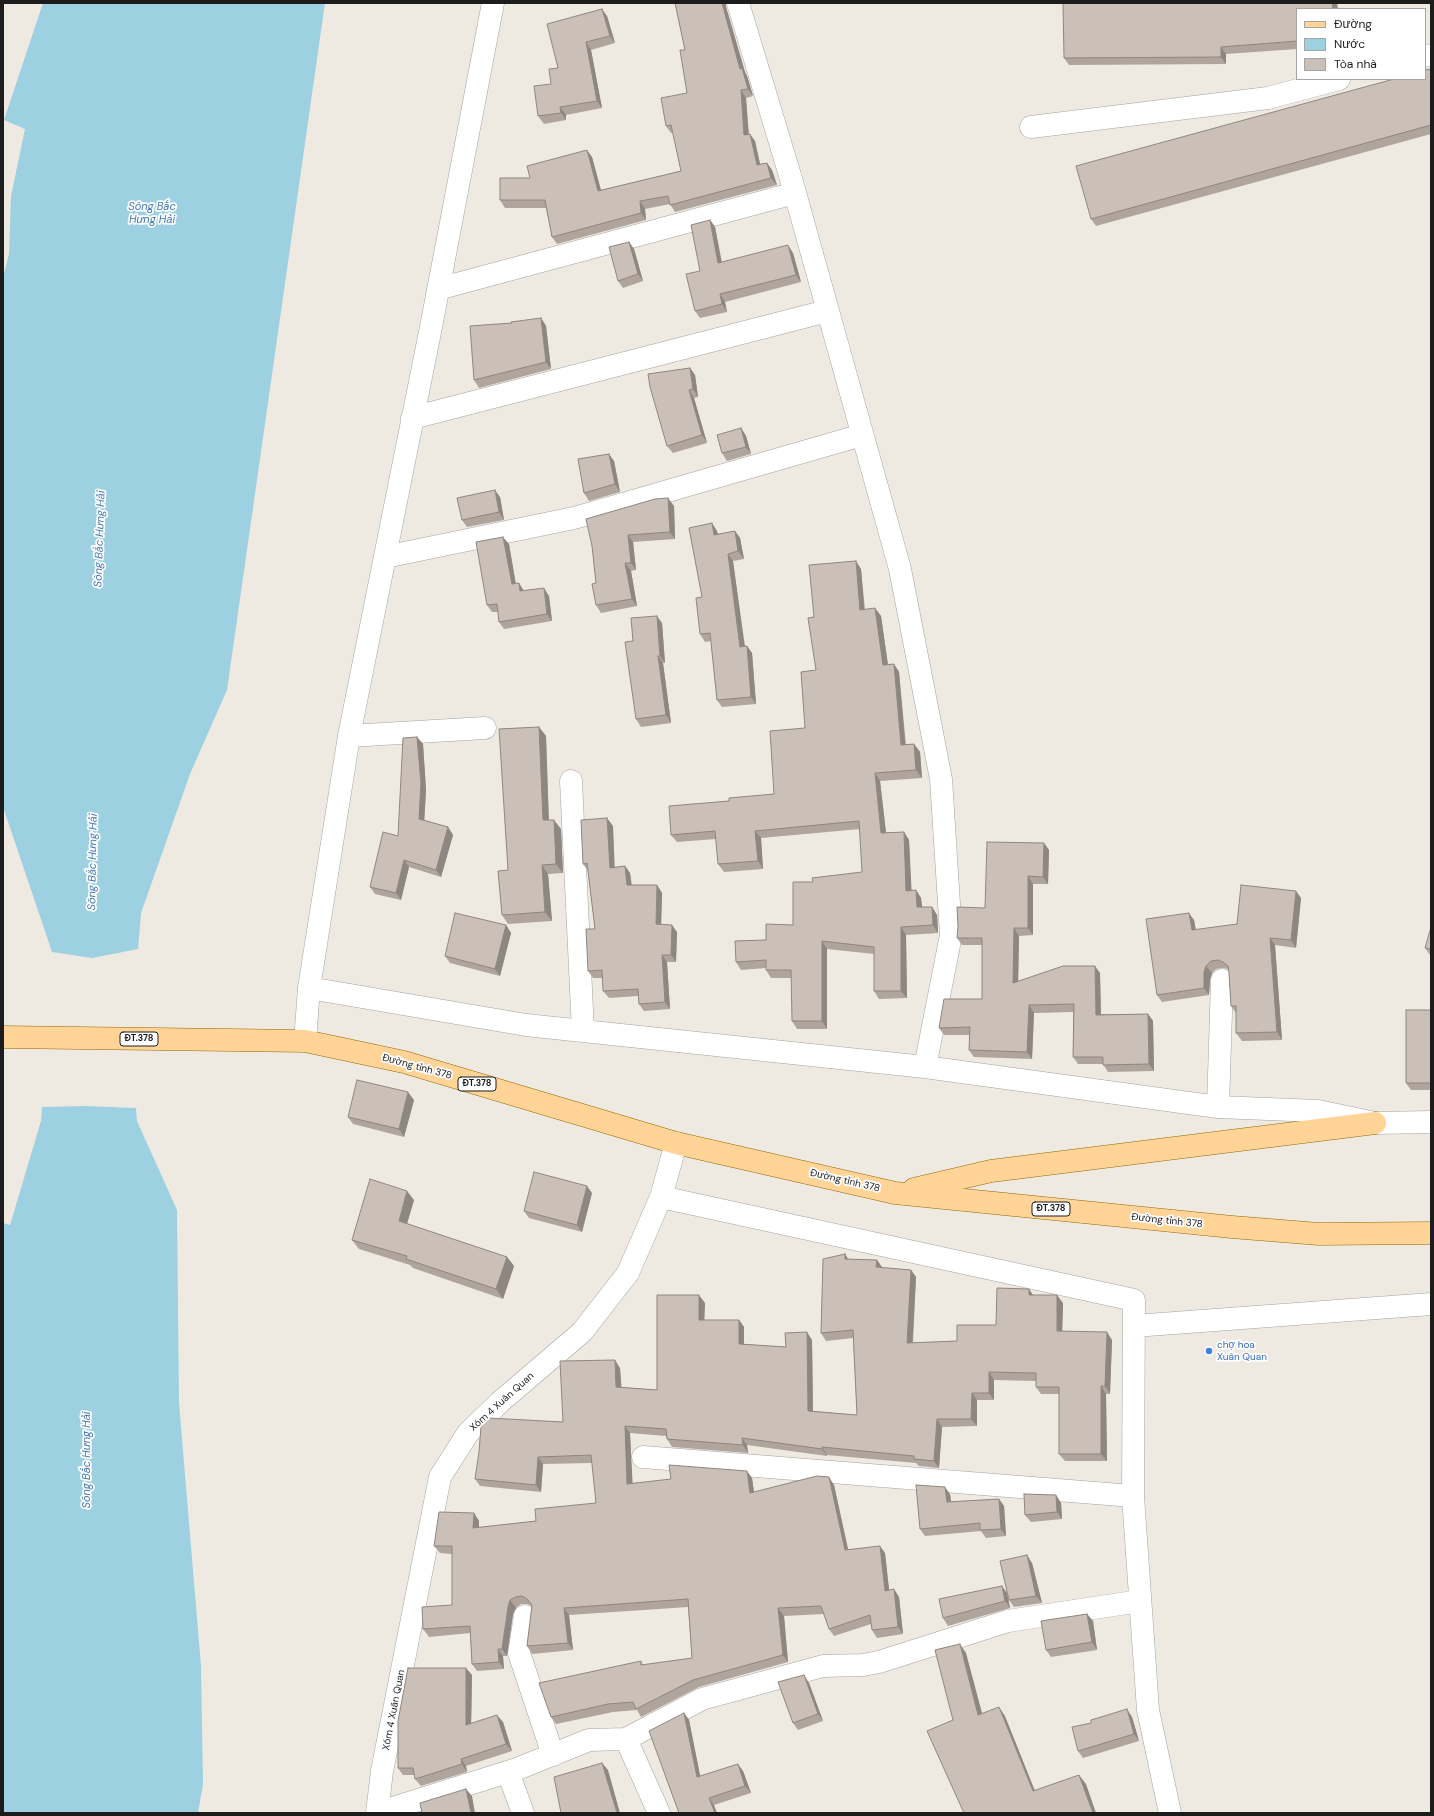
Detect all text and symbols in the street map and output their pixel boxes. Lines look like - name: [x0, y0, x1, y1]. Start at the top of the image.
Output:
- legend: [1296, 8, 1426, 80]
- text: Đường: [1334, 16, 1372, 32]
- text: Nước: [1334, 36, 1365, 52]
- text: Tòa nhà: [1334, 56, 1377, 72]
- water label: Sông Bắc Hưng Hải: [128, 200, 176, 226]
- water label: Sông Bắc Hưng Hải: [92, 490, 108, 588]
- water label: Sông Bắc Hưng Hải: [86, 813, 100, 911]
- road number: ĐT.378: [120, 1032, 158, 1046]
- street label: Đường tỉnh 378: [381, 1052, 453, 1082]
- road number: ĐT.378: [458, 1077, 496, 1091]
- street label: Đường tỉnh 378: [809, 1167, 881, 1195]
- road number: ĐT.378: [1032, 1202, 1070, 1216]
- street label: Đường tỉnh 378: [1131, 1211, 1203, 1231]
- place label: chợ hoa Xuân Quan: [1217, 1339, 1267, 1362]
- marker: chợ hoa Xuân Quan: [1204, 1346, 1214, 1356]
- street label: Xóm 4 Xuân Quan: [468, 1370, 536, 1434]
- water label: Sông Bắc Hưng Hải: [80, 1412, 94, 1508]
- street label: Xóm 4 Xuân Quan: [380, 1669, 408, 1751]

